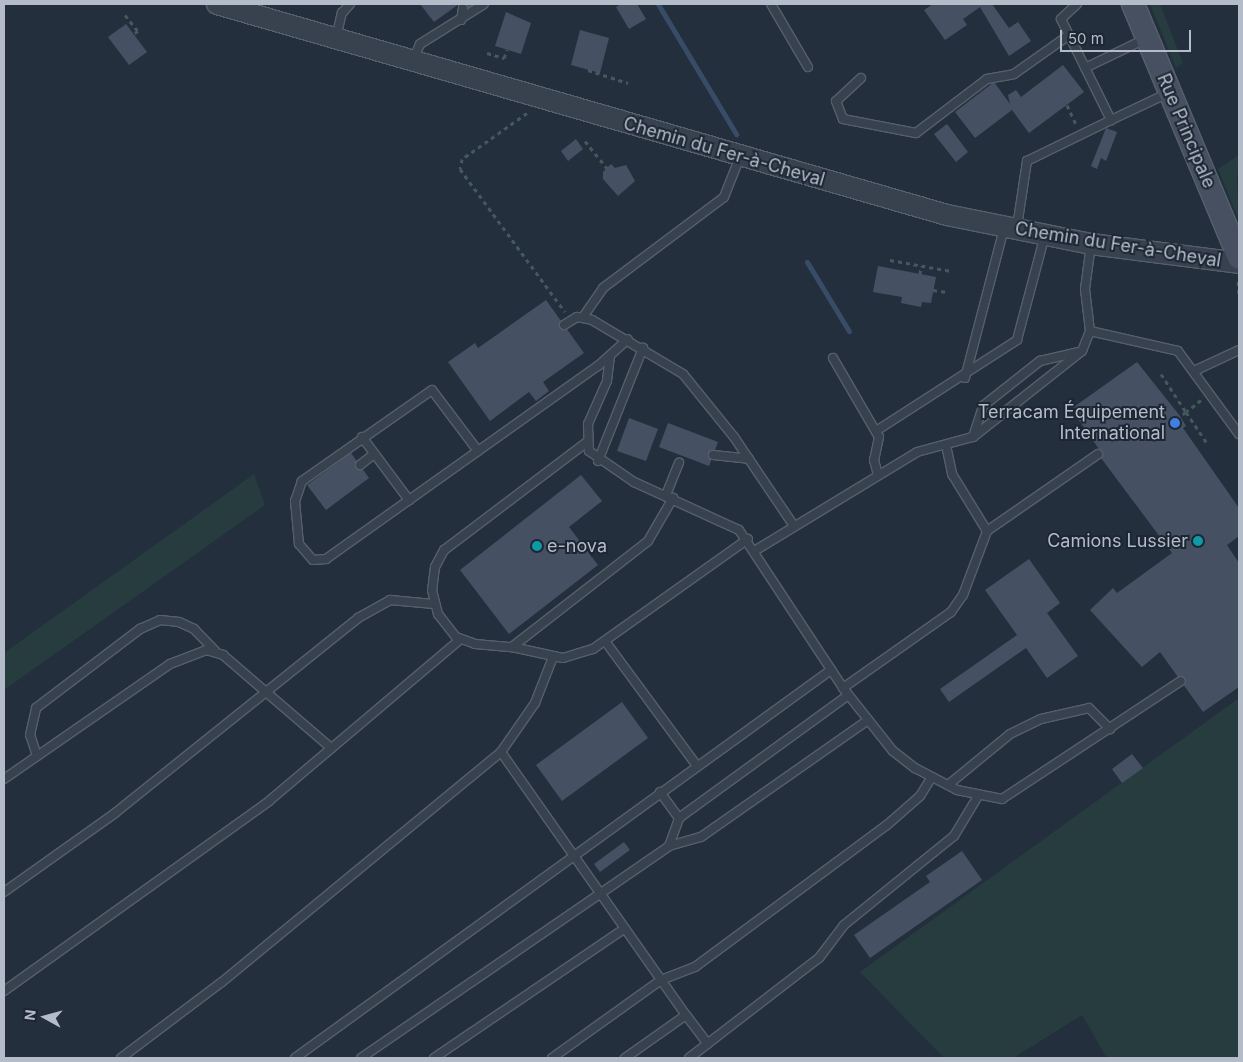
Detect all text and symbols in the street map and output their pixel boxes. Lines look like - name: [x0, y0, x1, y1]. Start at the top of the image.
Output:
- scale bar: [1063, 20, 1194, 52]
- text: 50 m: [1068, 29, 1104, 48]
- street label: Rue Principale: [1152, 71, 1220, 191]
- street label: Chemin du Fer-à-Cheval: [621, 113, 827, 191]
- street label: Chemin du Fer-à-Cheval: [1013, 218, 1223, 272]
- place label: Terracam Équipement International: [978, 402, 1165, 444]
- marker: Terracam Équipement International: [1169, 417, 1181, 429]
- place label: Camions Lussier: [1047, 530, 1188, 552]
- place label: e-nova: [547, 535, 607, 557]
- marker: Camions Lussier: [1192, 535, 1204, 547]
- marker: e-nova: [531, 540, 543, 552]
- north arrow: [20, 992, 70, 1042]
- text: N: [21, 1009, 39, 1021]

